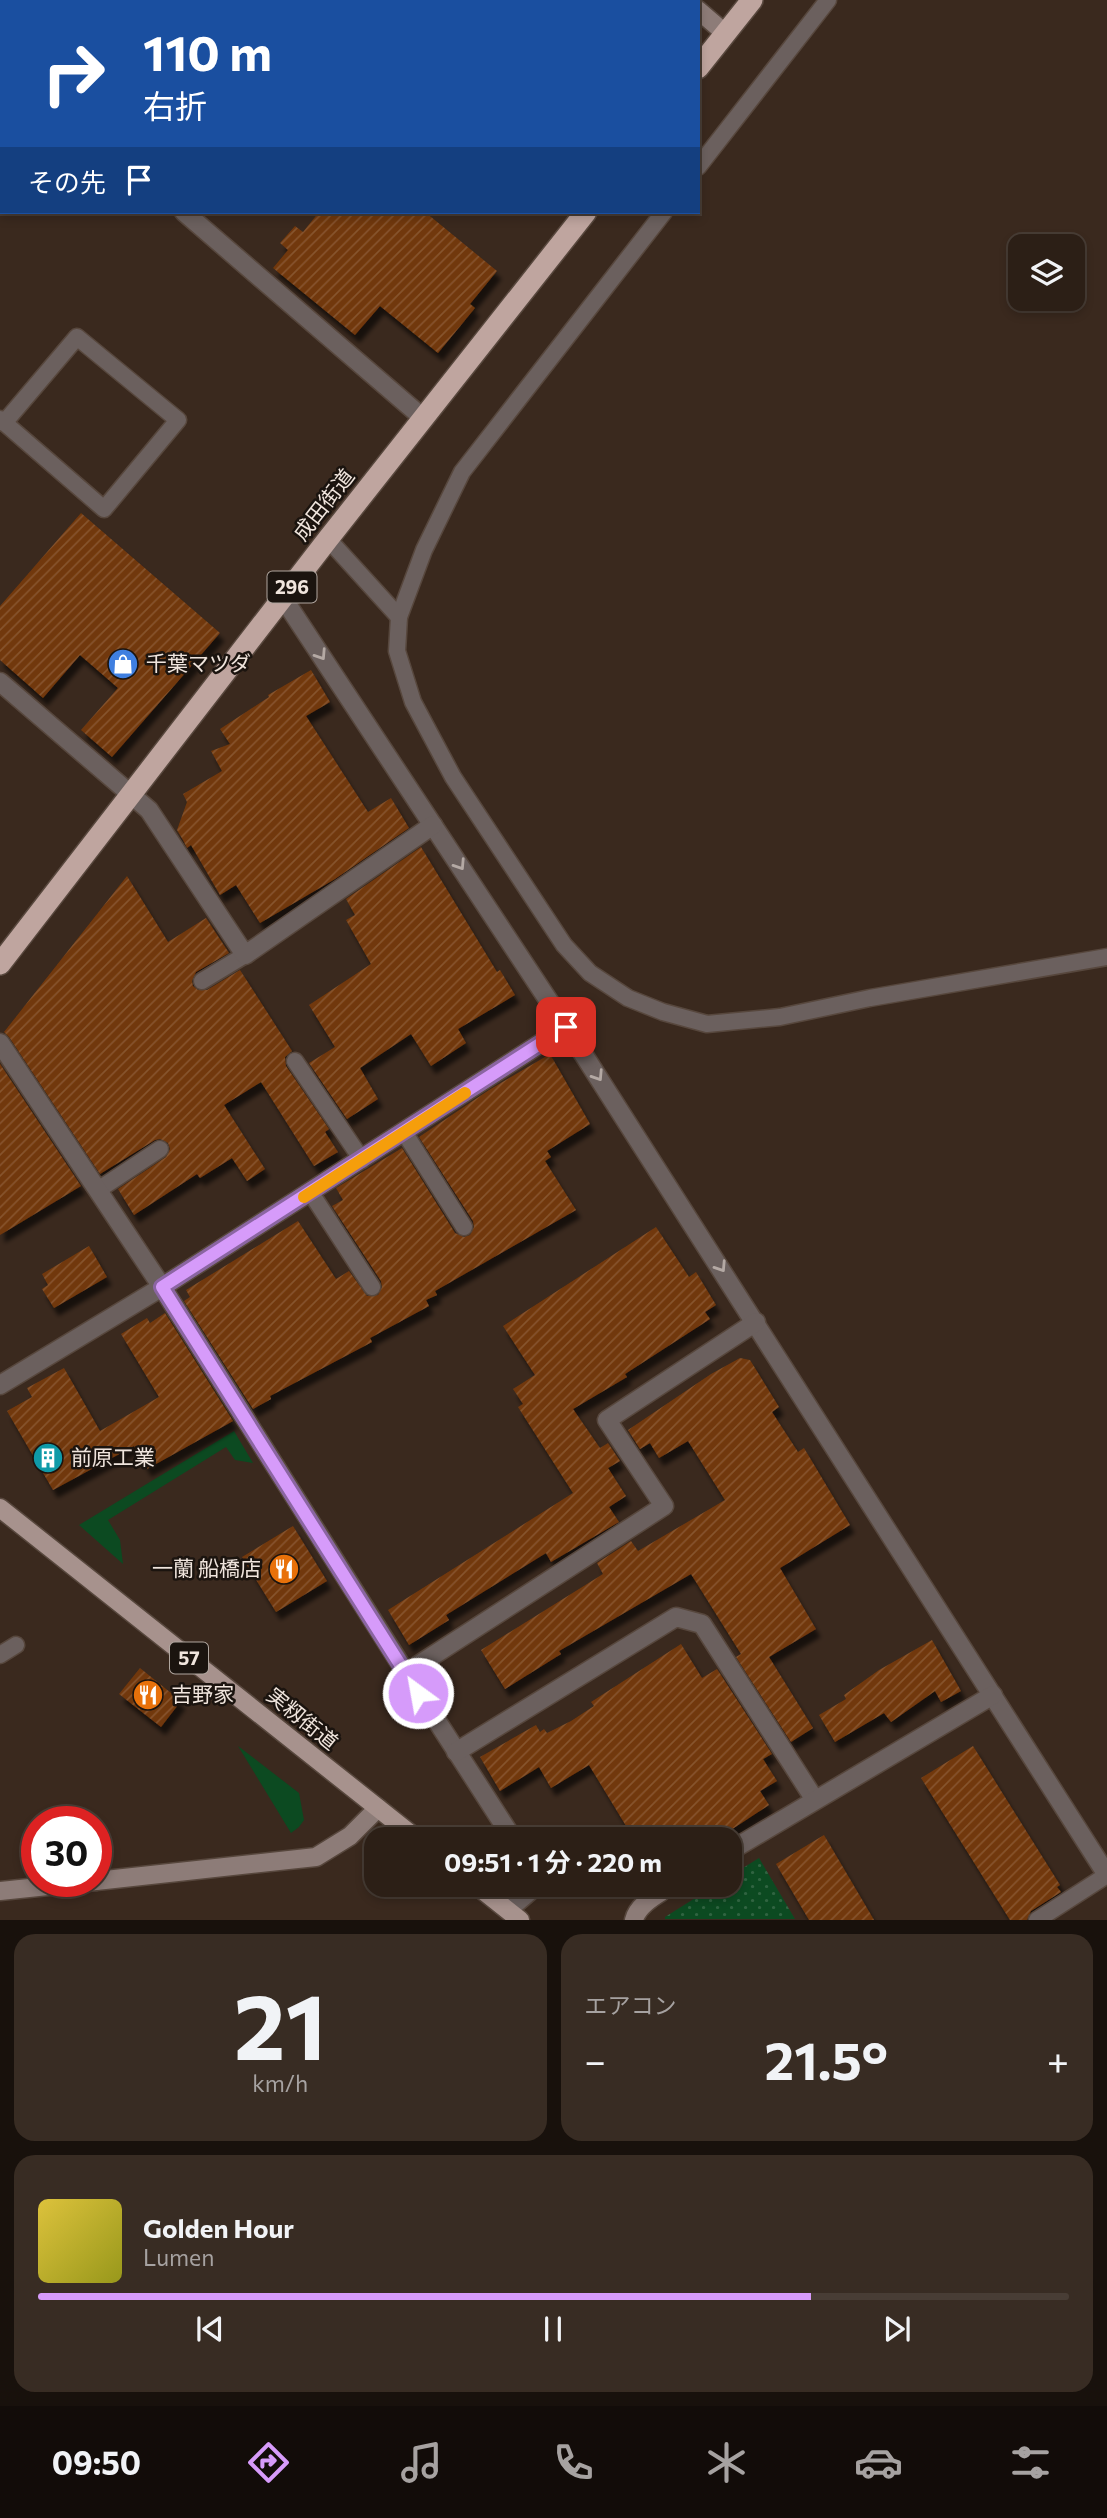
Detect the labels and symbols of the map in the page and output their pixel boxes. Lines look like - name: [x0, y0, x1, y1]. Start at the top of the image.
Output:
- street label: 成田街道: [287, 463, 359, 545]
- road number: 296: [268, 572, 316, 602]
- shop icon: 千葉マツダ: [106, 647, 140, 681]
- one-way arrow: [313, 647, 325, 660]
- place label: 千葉マツダ: [146, 650, 251, 675]
- one-way arrow: [451, 857, 464, 870]
- pin: [536, 997, 596, 1057]
- one-way arrow: [589, 1068, 602, 1081]
- one-way arrow: [712, 1260, 725, 1273]
- building icon: 前原工業: [31, 1441, 65, 1475]
- place label: 前原工業: [71, 1444, 155, 1469]
- restaurant icon: 一蘭 船橋店: [267, 1552, 301, 1586]
- place label: 一蘭 船橋店: [152, 1555, 261, 1580]
- road number: 57: [170, 1642, 208, 1674]
- position arrow: [381, 1656, 455, 1730]
- restaurant icon: 吉野家: [131, 1678, 165, 1712]
- place label: 吉野家: [171, 1681, 234, 1706]
- street label: 実籾街道: [262, 1682, 343, 1754]
- speed limit sign: 30: [21, 1806, 112, 1897]

